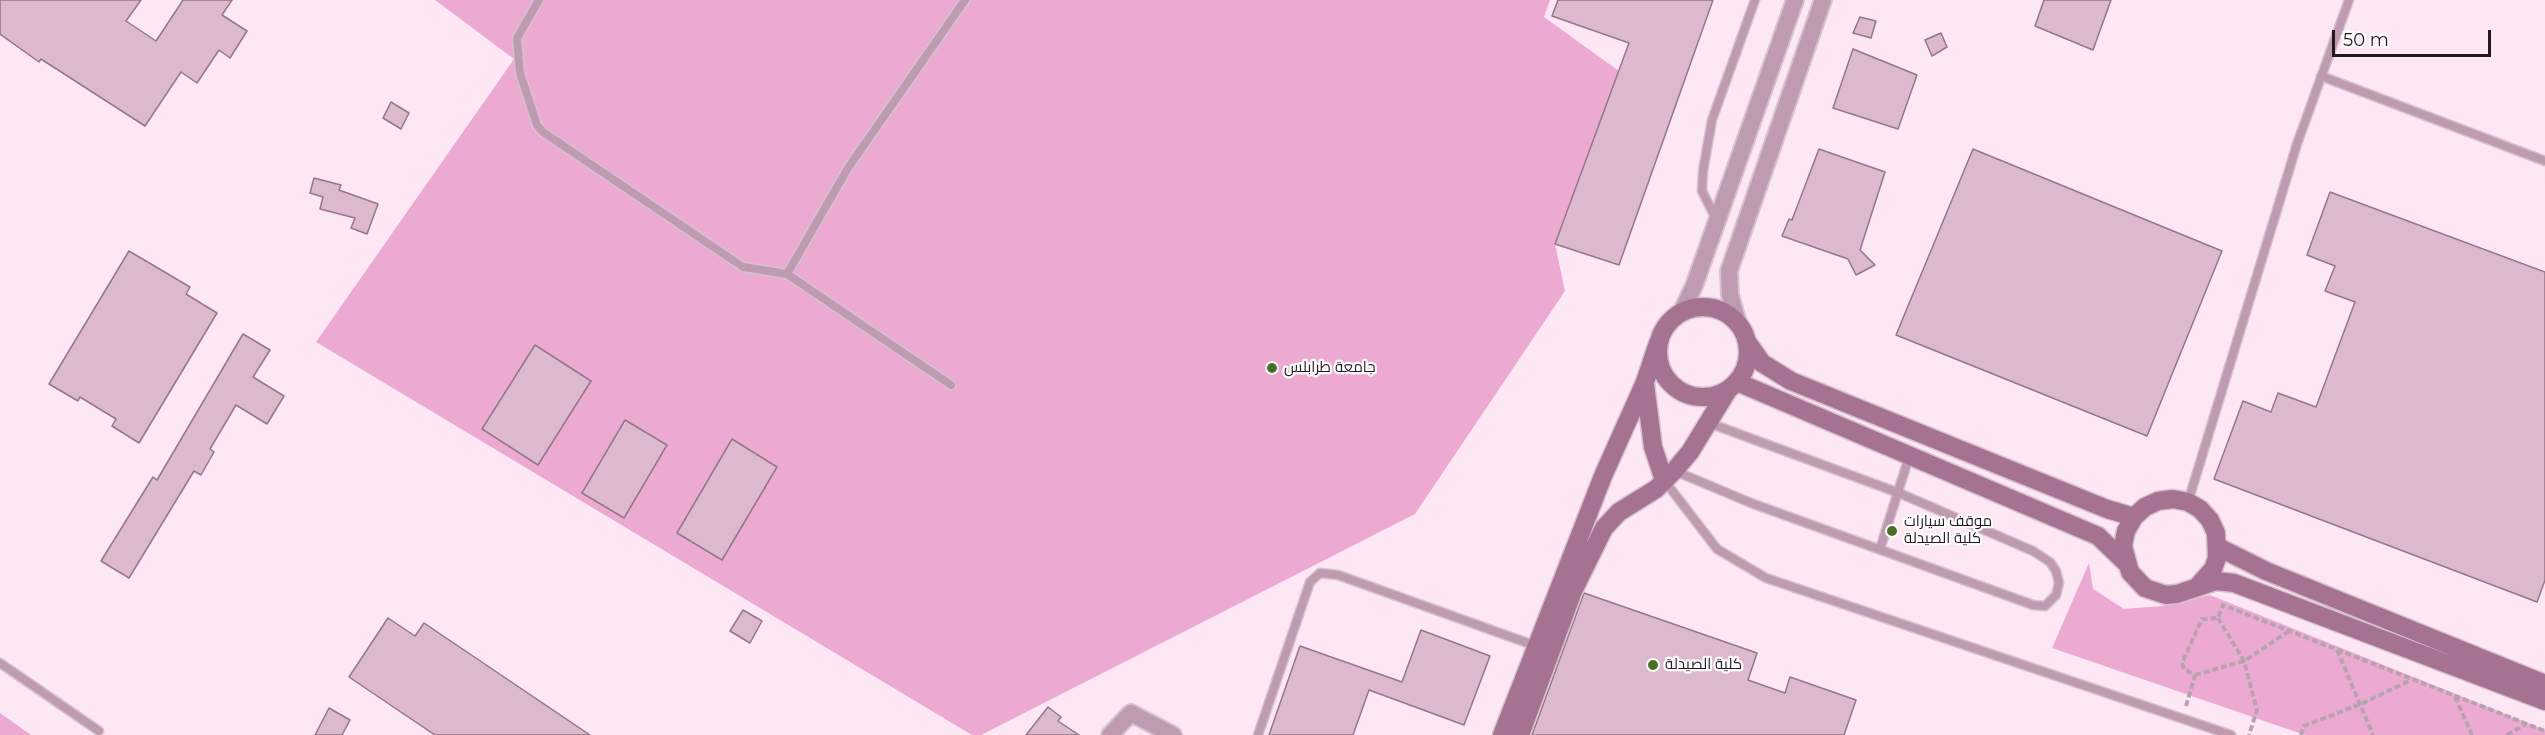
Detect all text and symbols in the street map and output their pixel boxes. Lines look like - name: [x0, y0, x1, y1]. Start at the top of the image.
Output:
- scale bar: [2335, 18, 2494, 56]
- text: 50 m: [2343, 29, 2389, 51]
- place label: جامعة طرابلس: [1284, 359, 1376, 377]
- marker: جامعة طرابلس: [1265, 361, 1279, 375]
- place label: موقف سيارات كلية الصيدلة: [1904, 513, 1992, 548]
- marker: موقف سيارات كلية الصيدلة: [1885, 524, 1899, 538]
- place label: كلية الصيدلة: [1665, 656, 1742, 674]
- marker: كلية الصيدلة: [1646, 658, 1660, 672]

